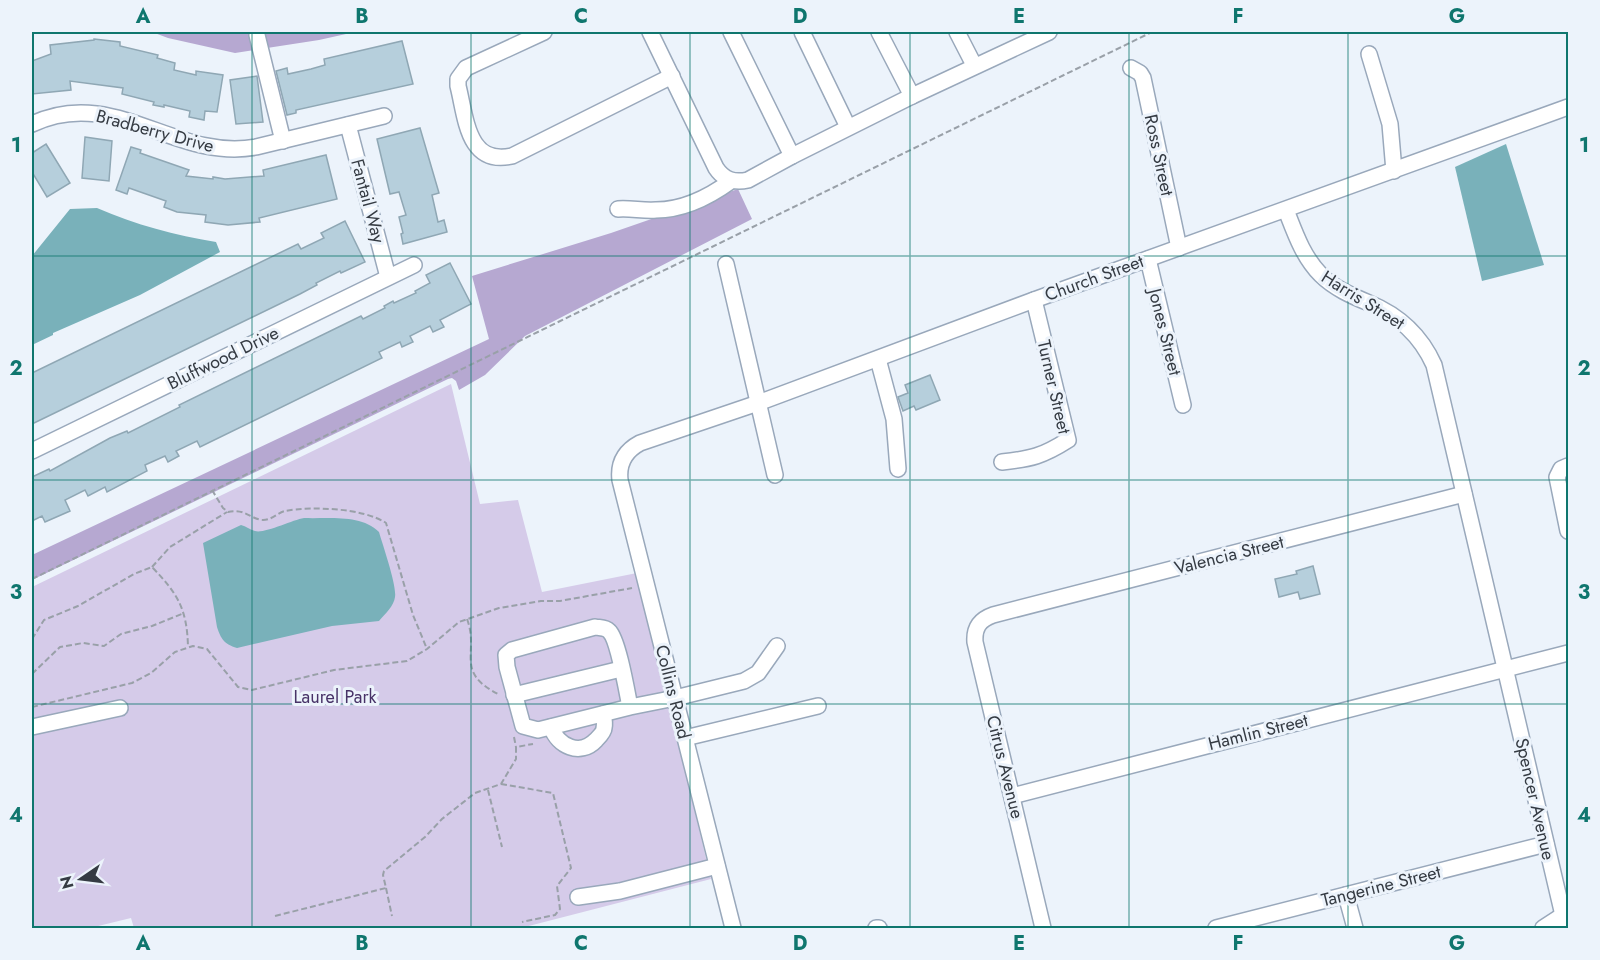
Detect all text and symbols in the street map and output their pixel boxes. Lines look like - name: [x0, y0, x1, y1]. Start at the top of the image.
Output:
- text: A: [135, 2, 151, 31]
- text: B: [355, 2, 369, 31]
- text: C: [574, 2, 588, 31]
- text: D: [793, 2, 807, 31]
- text: E: [1013, 2, 1025, 31]
- text: F: [1232, 2, 1244, 31]
- text: G: [1449, 2, 1465, 31]
- street label: Bradberry Drive: [93, 103, 217, 159]
- street label: Ross Street: [1138, 112, 1180, 199]
- text: 1: [11, 131, 21, 160]
- text: 1: [1579, 131, 1589, 160]
- street label: Fantail Way: [344, 156, 392, 246]
- street label: Church Street: [1041, 248, 1148, 308]
- street label: Harris Street: [1316, 264, 1410, 336]
- street label: Jones Street: [1141, 284, 1188, 379]
- street label: Bluffwood Drive: [163, 320, 283, 396]
- street label: Turner Street: [1031, 337, 1078, 437]
- text: 2: [9, 354, 23, 383]
- text: 2: [1577, 354, 1591, 383]
- street label: Valencia Street: [1172, 529, 1287, 581]
- text: 3: [10, 578, 22, 607]
- text: 3: [1578, 578, 1590, 607]
- street label: Collins Road: [649, 642, 697, 742]
- park label: Laurel Park: [294, 684, 377, 710]
- street label: Hamlin Street: [1205, 707, 1311, 757]
- street label: Citrus Avenue: [980, 713, 1030, 821]
- street label: Spencer Avenue: [1508, 735, 1562, 863]
- text: 4: [9, 801, 23, 830]
- text: 4: [1577, 801, 1591, 830]
- north arrow: [51, 849, 111, 909]
- street label: Tangerine Street: [1319, 858, 1444, 913]
- text: N: [54, 874, 80, 891]
- text: A: [135, 929, 151, 958]
- text: B: [355, 929, 369, 958]
- text: C: [574, 929, 588, 958]
- text: D: [793, 929, 807, 958]
- text: E: [1013, 929, 1025, 958]
- text: F: [1232, 929, 1244, 958]
- text: G: [1449, 929, 1465, 958]

